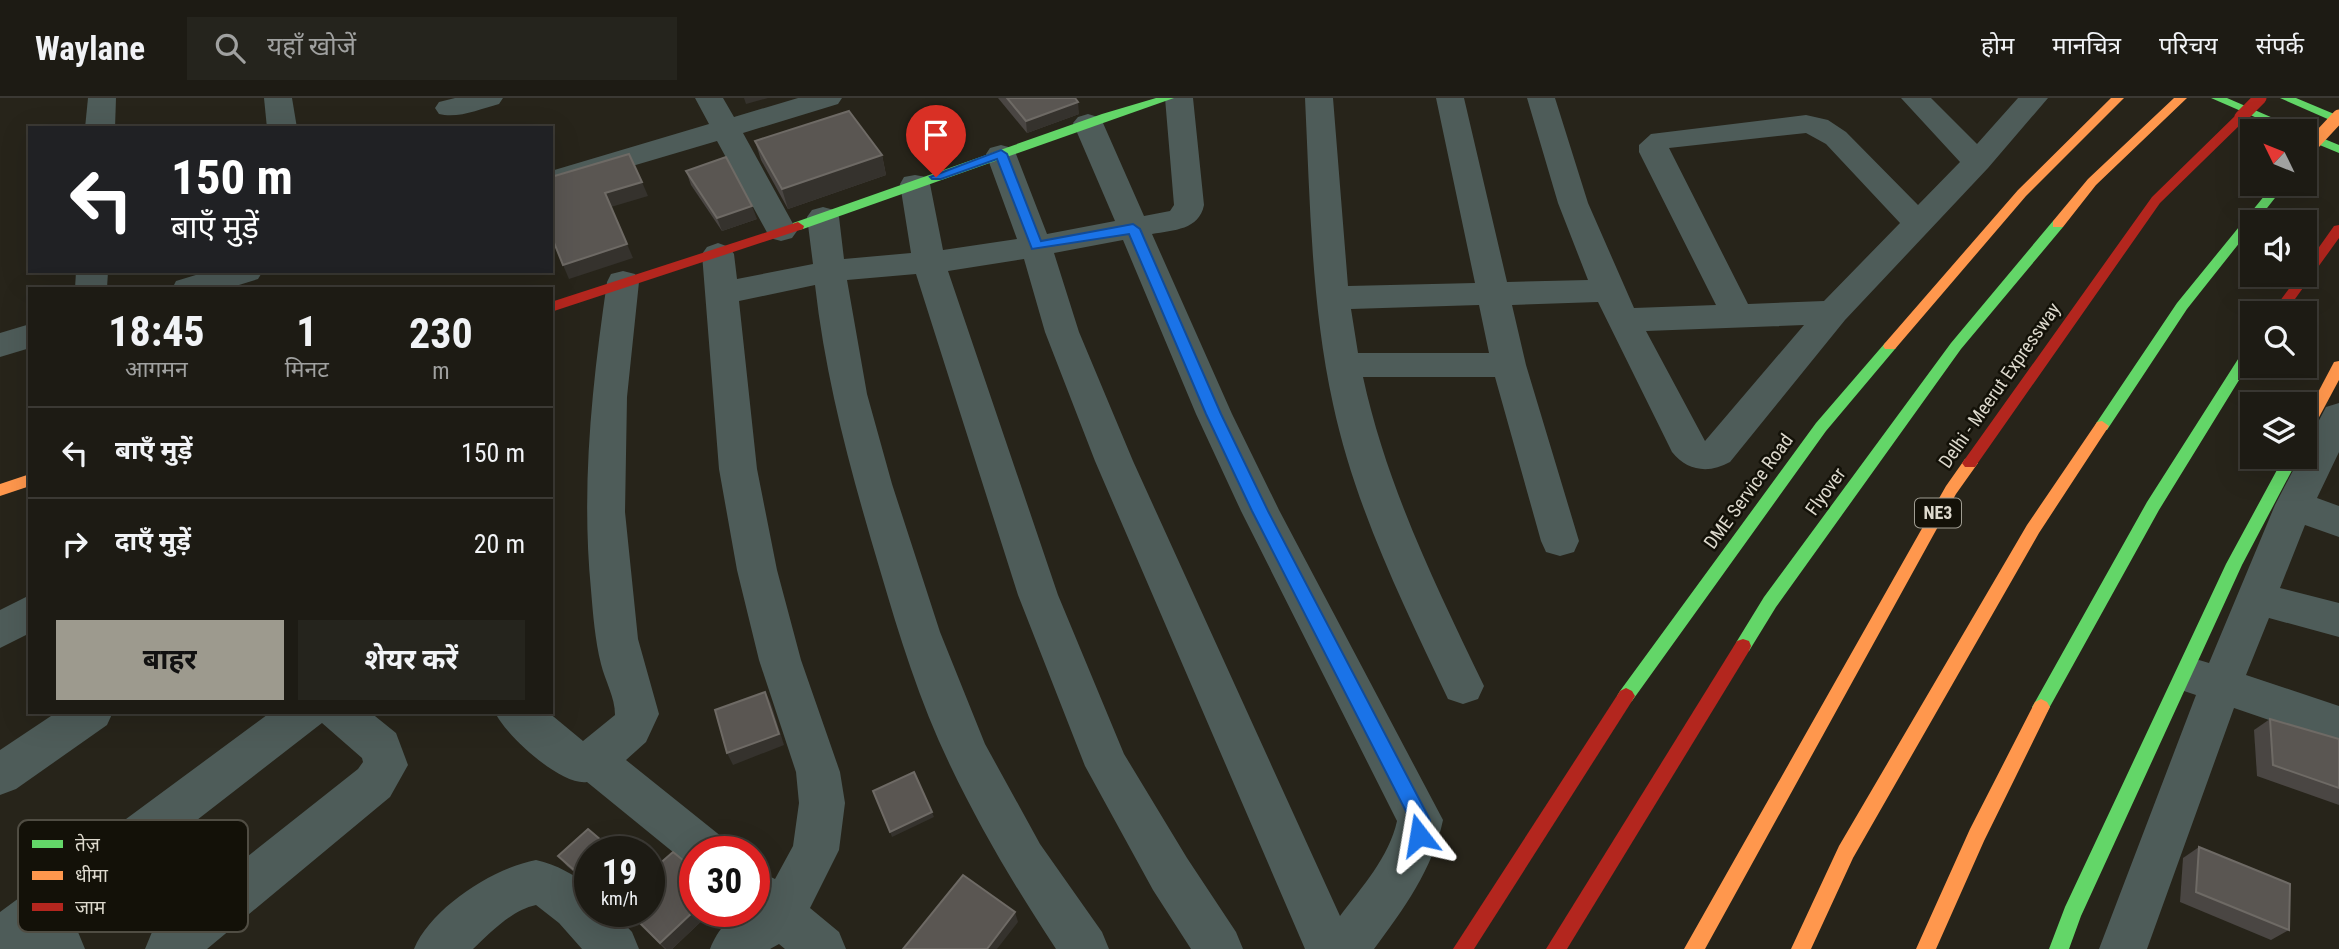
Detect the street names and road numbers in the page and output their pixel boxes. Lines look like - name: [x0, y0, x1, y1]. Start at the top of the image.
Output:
- street label: Delhi - Meerut Expressway: [1934, 298, 2065, 472]
- street label: DME Service Road: [1699, 429, 1798, 553]
- street label: Flyover: [1800, 463, 1851, 520]
- road number: NE3: [1915, 498, 1961, 528]

